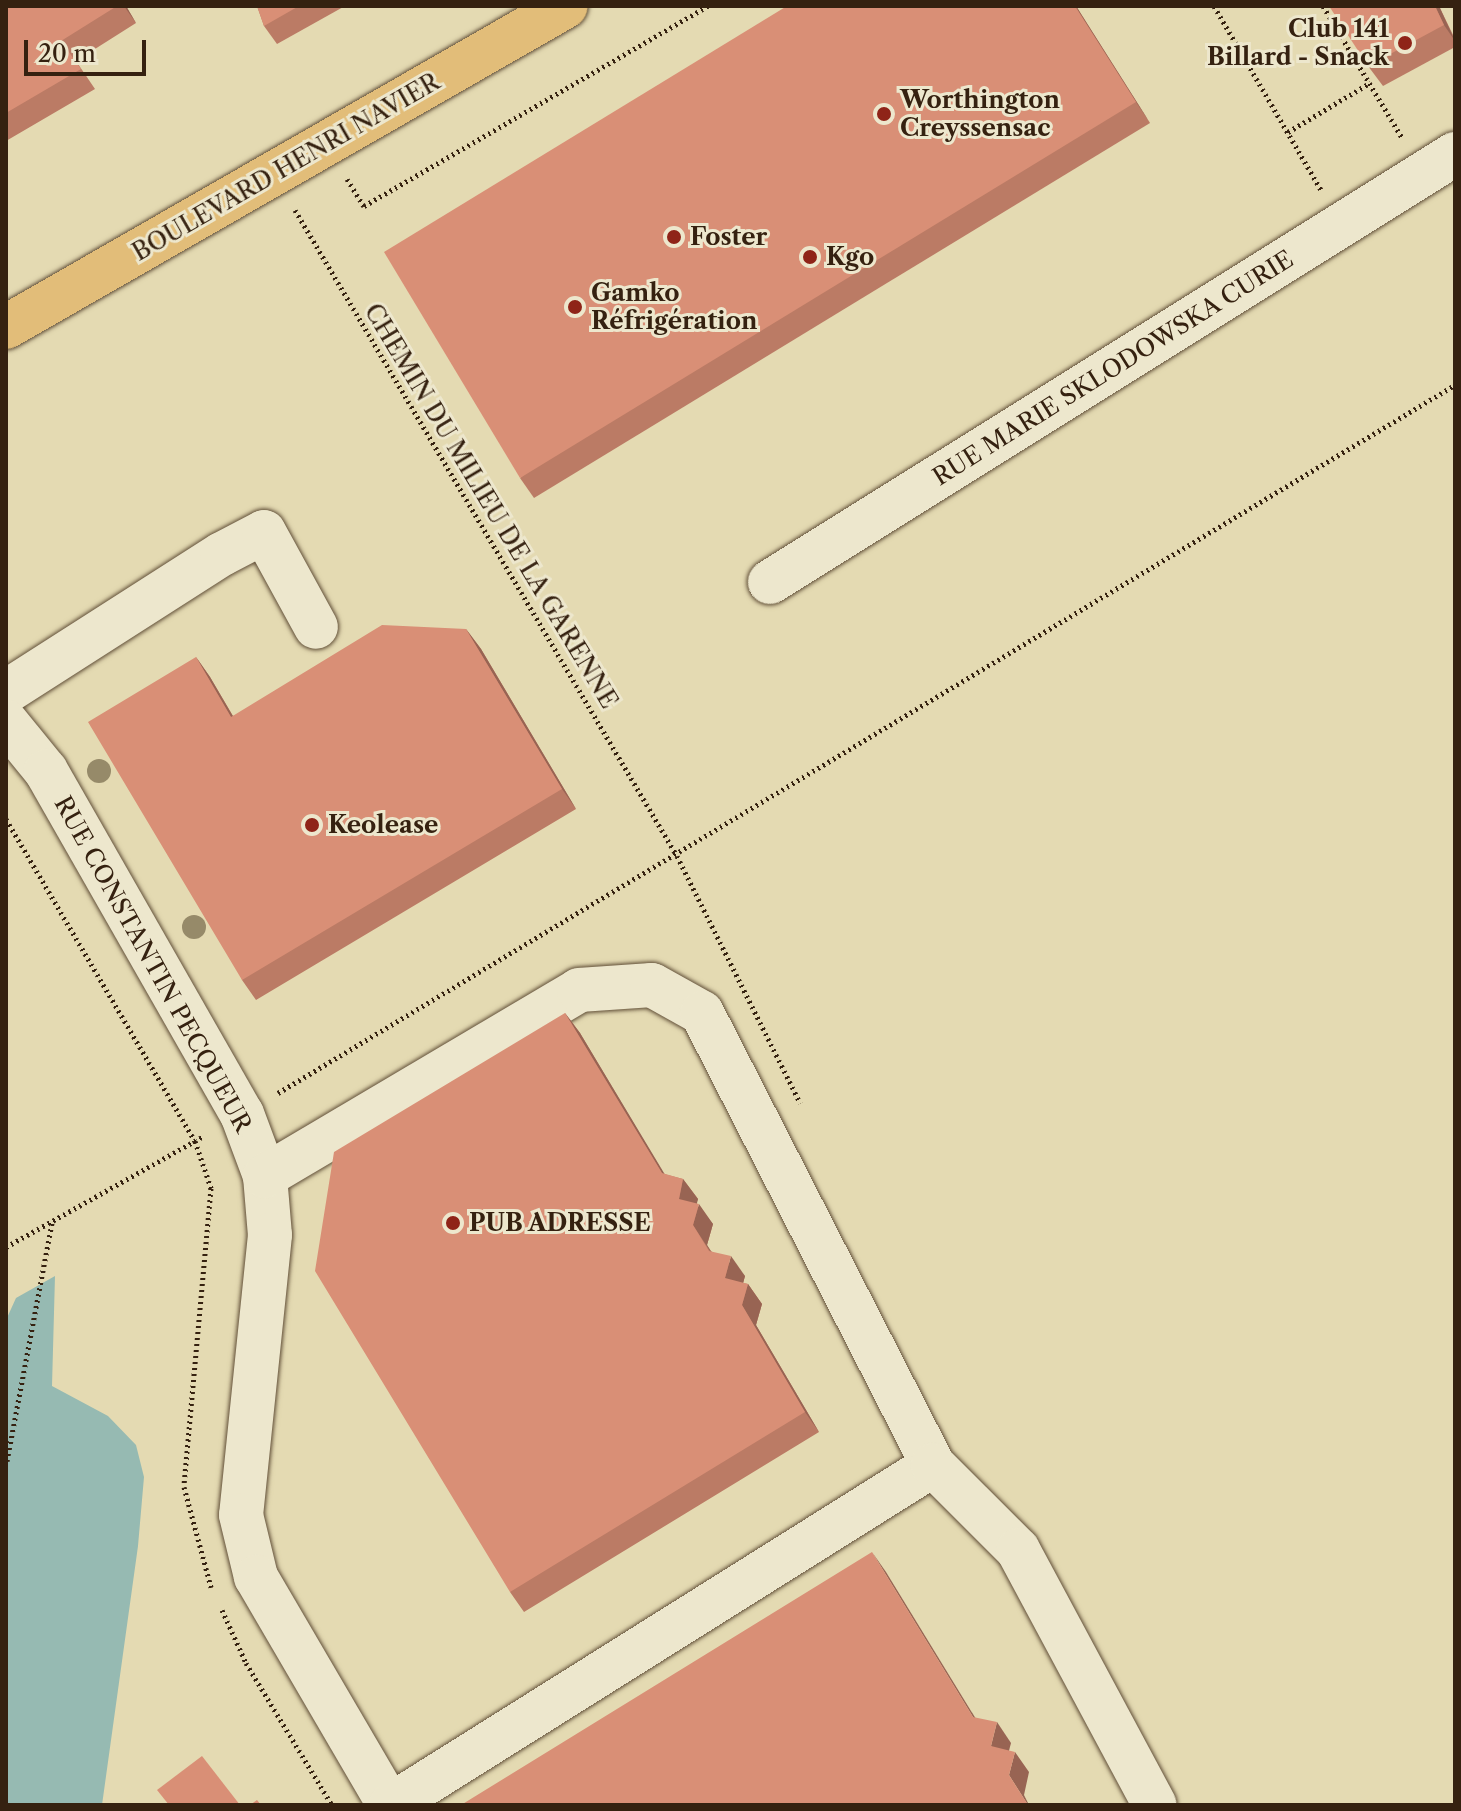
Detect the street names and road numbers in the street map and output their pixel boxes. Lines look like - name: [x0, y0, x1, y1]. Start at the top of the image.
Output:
- street label: BOULEVARD HENRI NAVIER: [127, 67, 445, 267]
- street label: RUE MARIE SKLODOWSKA CURIE: [927, 244, 1299, 492]
- street label: CHEMIN DU MILIEU DE LA GARENNE: [358, 298, 624, 714]
- street label: RUE CONSTANTIN PECQUEUR: [48, 791, 258, 1137]

